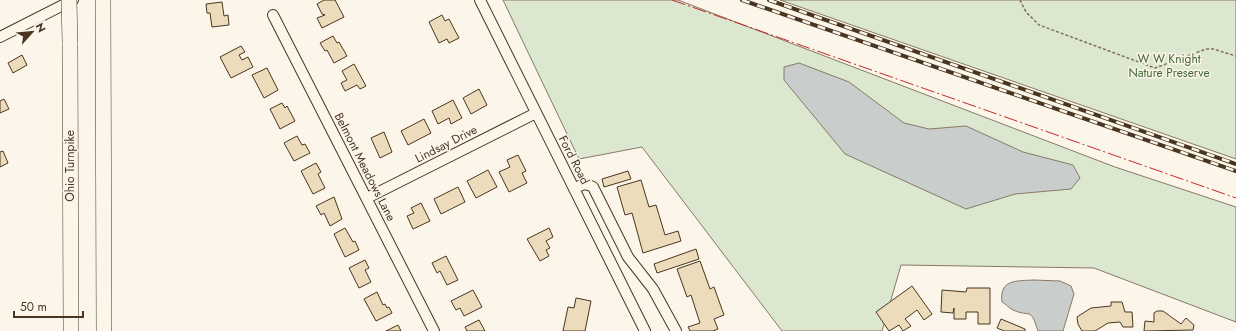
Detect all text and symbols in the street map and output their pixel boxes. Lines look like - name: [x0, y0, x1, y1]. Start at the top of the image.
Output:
- north arrow: [12, 12, 52, 52]
- text: N: [32, 20, 50, 35]
- park label: W W Knight Nature Preserve: [1128, 50, 1210, 82]
- street label: Belmont Meadows Lane: [330, 110, 400, 224]
- street label: Lindsay Drive: [412, 121, 480, 167]
- street label: Ohio Turnpike: [61, 130, 79, 202]
- street label: Ford Road: [554, 132, 594, 188]
- scale bar: [14, 293, 83, 319]
- text: 50 m: [20, 298, 47, 316]

